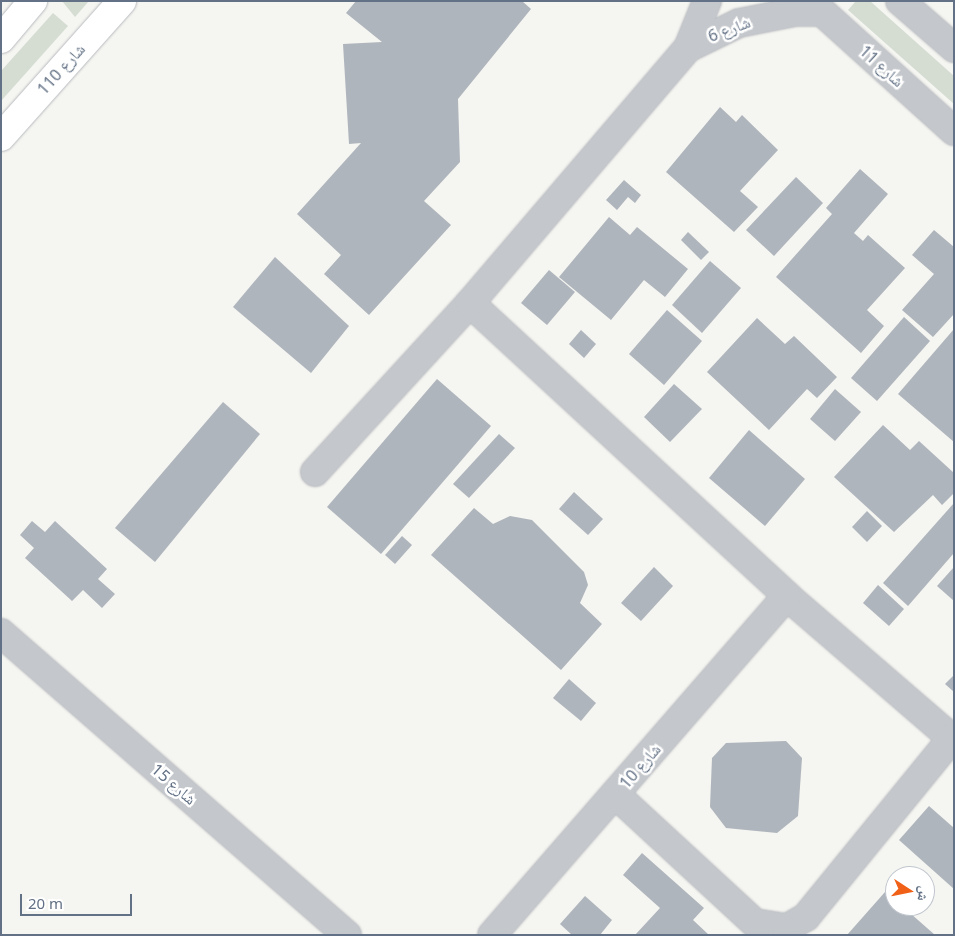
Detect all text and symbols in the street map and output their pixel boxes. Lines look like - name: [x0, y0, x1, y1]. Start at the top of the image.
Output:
- street label: شارع 6: [705, 12, 753, 46]
- street label: شارع 110: [33, 40, 89, 98]
- street label: شارع 11: [856, 41, 908, 91]
- street label: شارع 10: [615, 740, 665, 792]
- street label: شارع 15: [148, 759, 200, 809]
- north arrow: [885, 866, 935, 916]
- scale bar: [22, 884, 135, 916]
- text: ش: [913, 885, 935, 903]
- text: 20 m: [28, 893, 63, 913]

